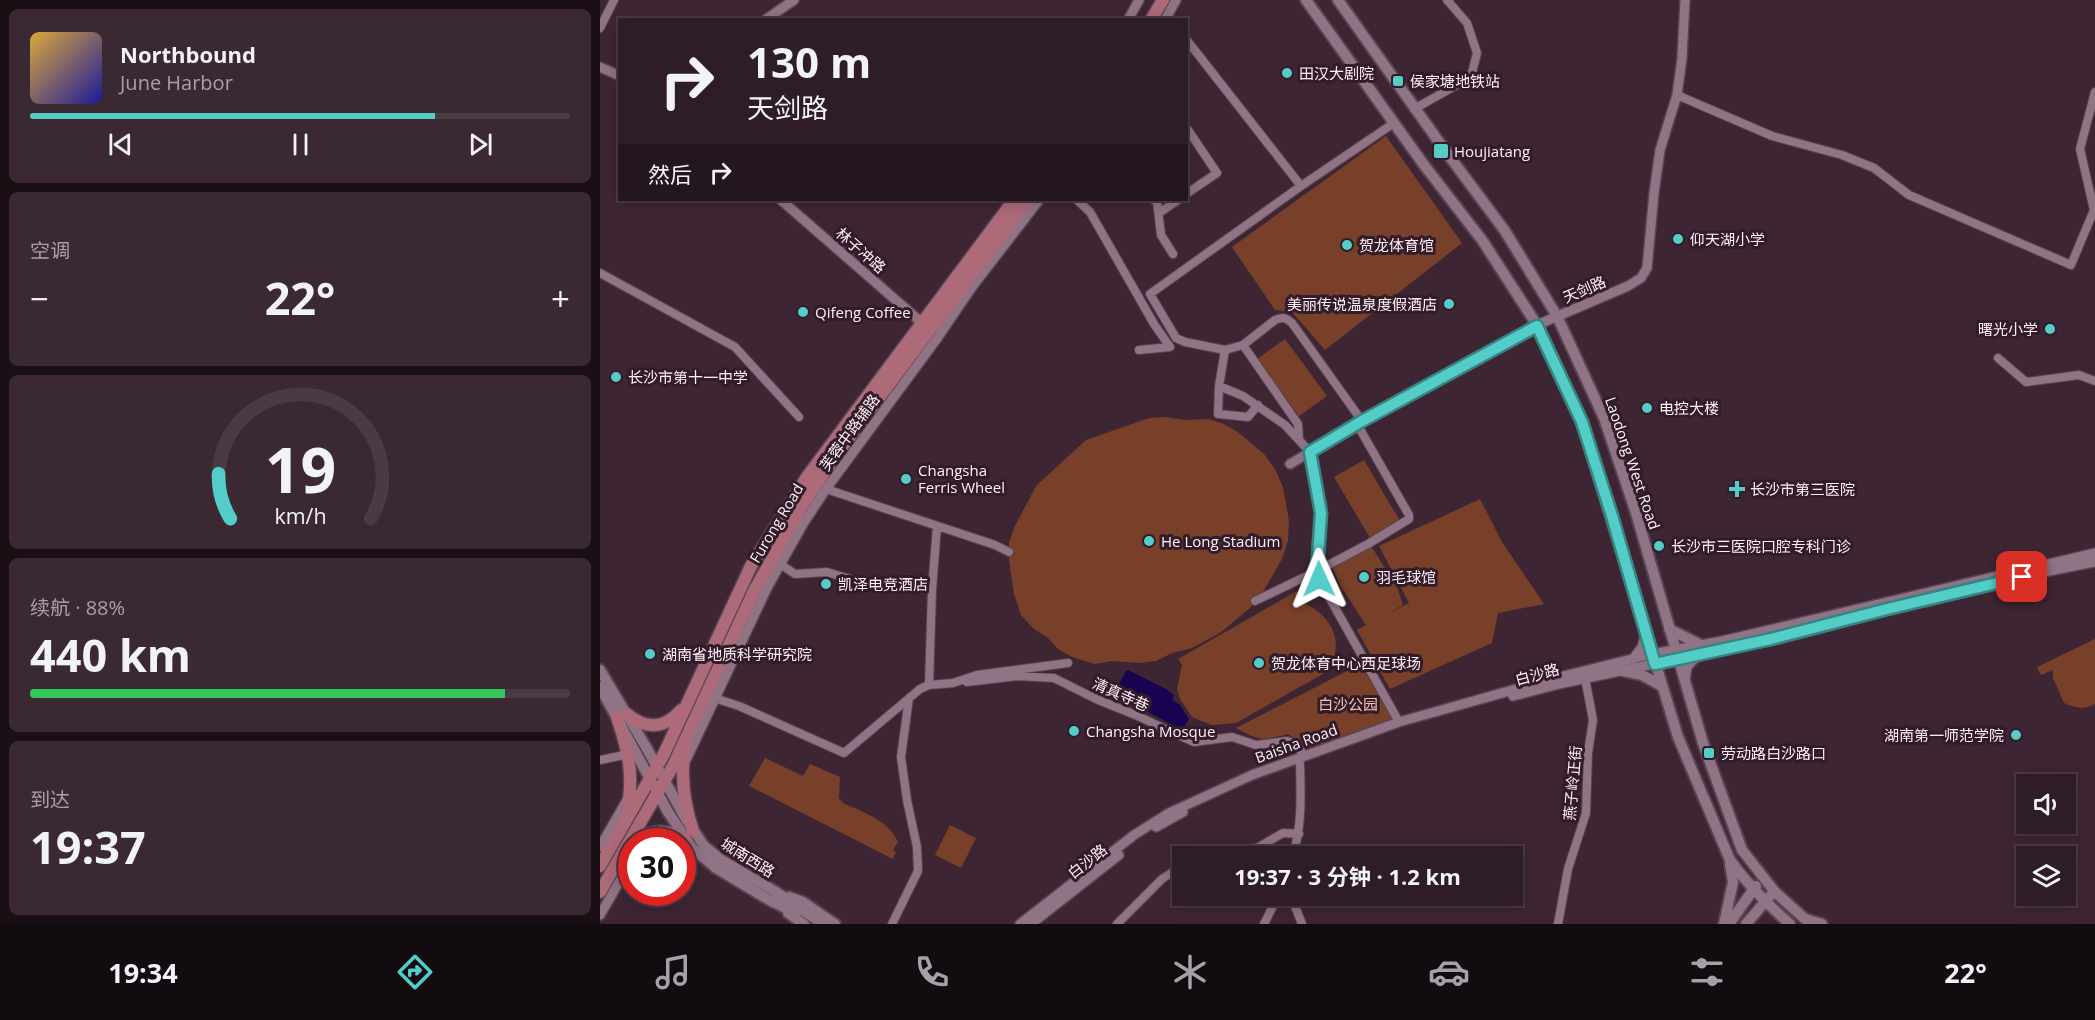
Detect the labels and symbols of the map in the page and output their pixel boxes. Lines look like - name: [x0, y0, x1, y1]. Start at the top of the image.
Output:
- place label: 田汉大剧院: [1299, 63, 1374, 83]
- marker: 田汉大剧院: [1280, 66, 1294, 80]
- place label: 侯家塘地铁站: [1410, 71, 1500, 91]
- marker: 侯家塘地铁站: [1391, 74, 1405, 88]
- place label: Houjiatang: [1454, 141, 1530, 161]
- marker: Houjiatang: [1432, 142, 1450, 160]
- street label: 林子冲路: [832, 223, 890, 277]
- place label: 仰天湖小学: [1690, 229, 1765, 249]
- marker: 仰天湖小学: [1671, 232, 1685, 246]
- place label: 贺龙体育馆: [1359, 235, 1434, 255]
- marker: 贺龙体育馆: [1340, 238, 1354, 252]
- street label: 天剑路: [1559, 271, 1609, 307]
- place label: 美丽传说温泉度假酒店: [1287, 294, 1437, 314]
- marker: 美丽传说温泉度假酒店: [1442, 297, 1456, 311]
- place label: Qifeng Coffee: [815, 302, 911, 322]
- marker: Qifeng Coffee: [796, 305, 810, 319]
- place label: 曙光小学: [1978, 319, 2038, 339]
- marker: 曙光小学: [2043, 322, 2057, 336]
- place label: 长沙市第十一中学: [628, 367, 748, 387]
- marker: 长沙市第十一中学: [609, 370, 623, 384]
- street label: 芙蓉中路辅路: [814, 390, 884, 474]
- street label: Laodong West Road: [1601, 394, 1665, 532]
- place label: 电控大楼: [1659, 398, 1719, 418]
- marker: 电控大楼: [1640, 401, 1654, 415]
- place label: Changsha Ferris Wheel: [918, 460, 1005, 497]
- marker: Changsha Ferris Wheel: [899, 472, 913, 486]
- place label: 长沙市第三医院: [1750, 479, 1855, 499]
- street label: Furong Road: [744, 480, 808, 566]
- marker: 长沙市第三医院: [1728, 480, 1746, 498]
- place label: He Long Stadium: [1161, 531, 1280, 551]
- marker: He Long Stadium: [1142, 534, 1156, 548]
- place label: 长沙市三医院口腔专科门诊: [1671, 536, 1851, 556]
- marker: 长沙市三医院口腔专科门诊: [1652, 539, 1666, 553]
- position arrow: [1287, 547, 1351, 611]
- pin: [1996, 551, 2047, 602]
- place label: 羽毛球馆: [1376, 567, 1436, 587]
- marker: 羽毛球馆: [1357, 570, 1371, 584]
- place label: 凯泽电竞酒店: [838, 574, 928, 594]
- marker: 凯泽电竞酒店: [819, 577, 833, 591]
- place label: 湖南省地质科学研究院: [662, 644, 812, 664]
- marker: 湖南省地质科学研究院: [643, 647, 657, 661]
- place label: 贺龙体育中心西足球场: [1271, 653, 1421, 673]
- marker: 贺龙体育中心西足球场: [1252, 656, 1266, 670]
- street label: 白沙路: [1513, 659, 1561, 689]
- street label: 清真寺巷: [1090, 673, 1152, 715]
- park label: 白沙公园: [1318, 694, 1378, 714]
- street label: Baisha Road: [1252, 719, 1340, 767]
- place label: Changsha Mosque: [1086, 721, 1215, 741]
- marker: Changsha Mosque: [1067, 724, 1081, 738]
- place label: 湖南第一师范学院: [1884, 725, 2004, 745]
- marker: 湖南第一师范学院: [2009, 728, 2023, 742]
- place label: 劳动路白沙路口: [1721, 743, 1826, 763]
- street label: 燕子岭正街: [1559, 745, 1585, 821]
- marker: 劳动路白沙路口: [1702, 746, 1716, 760]
- speed limit sign: 30: [618, 828, 696, 906]
- street label: 城南西路: [717, 833, 779, 881]
- street label: 白沙路: [1063, 839, 1111, 883]

